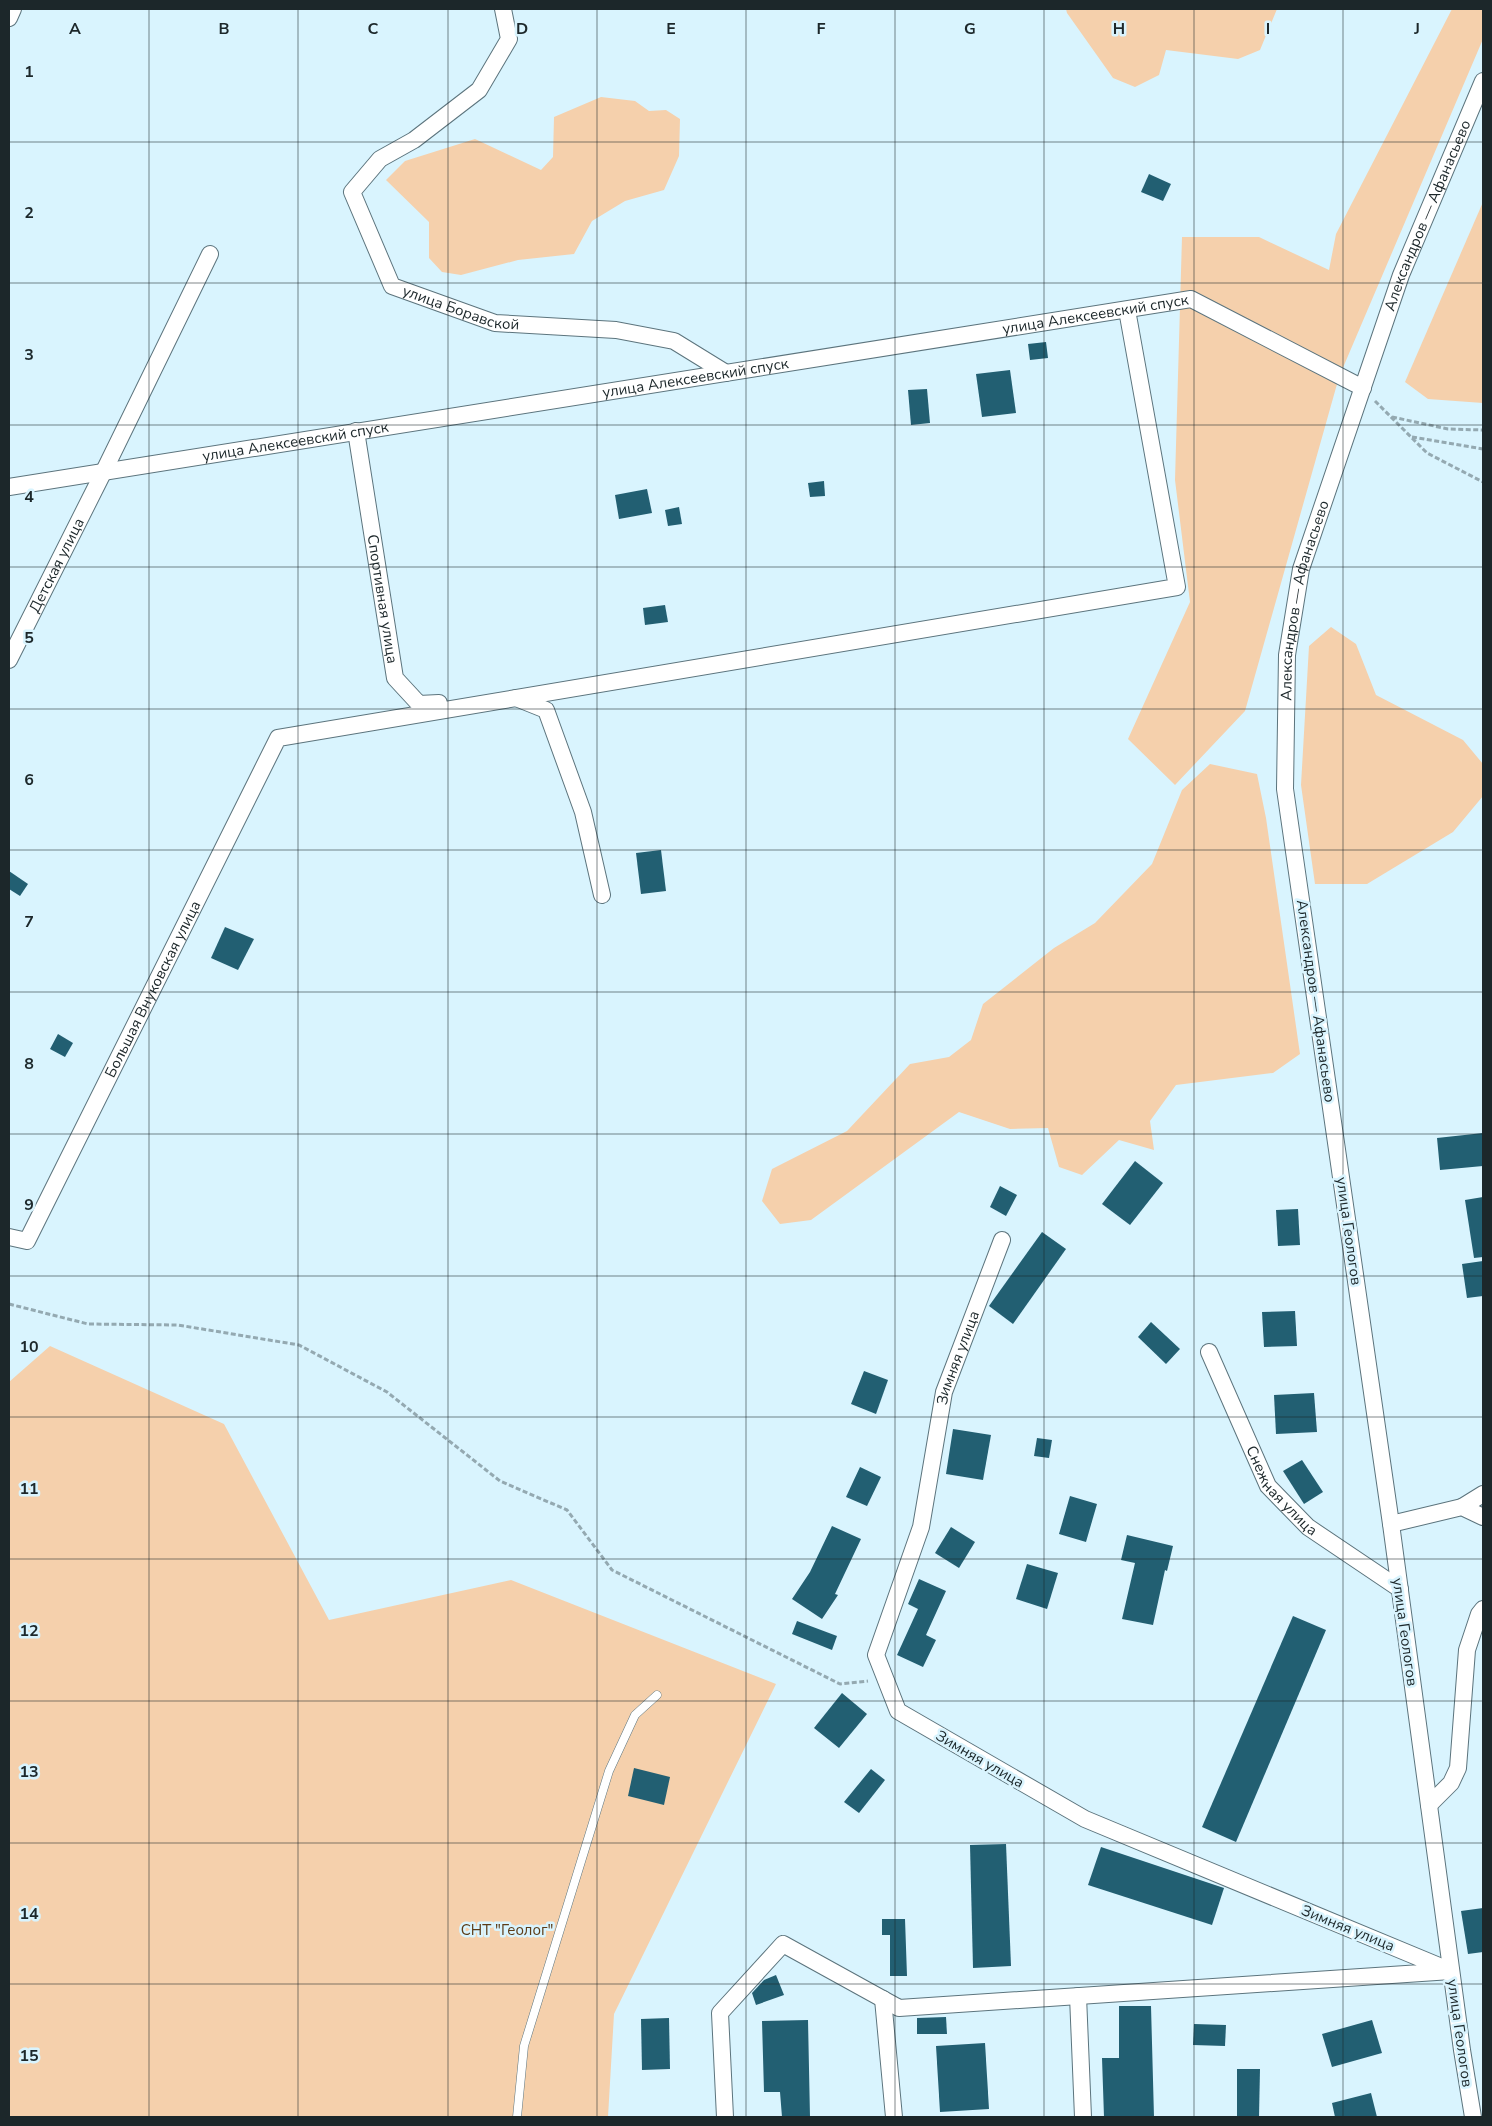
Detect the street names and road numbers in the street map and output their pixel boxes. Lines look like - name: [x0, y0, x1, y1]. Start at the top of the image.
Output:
- street label: Александров — Афанасьево: [1380, 117, 1475, 314]
- street label: улица Боравской: [400, 281, 520, 334]
- street label: улица Алексеевский спуск: [1001, 290, 1190, 339]
- street label: улица Алексеевский спуск: [601, 353, 790, 402]
- street label: улица Алексеевский спуск: [201, 417, 390, 466]
- street label: Александров — Афанасьево: [1276, 498, 1334, 701]
- street label: Детская улица: [24, 515, 89, 616]
- street label: Спортивная улица: [362, 533, 403, 665]
- street label: Большая Внуковская улица: [100, 897, 205, 1081]
- street label: Александров — Афанасьево: [1292, 898, 1340, 1104]
- street label: улица Геологов: [1332, 1176, 1366, 1286]
- street label: Зимняя улица: [932, 1308, 984, 1406]
- street label: Снежная улица: [1241, 1442, 1321, 1540]
- street label: улица Геологов: [1388, 1577, 1422, 1687]
- street label: Зимняя улица: [932, 1726, 1028, 1792]
- street label: Зимняя улица: [1298, 1900, 1398, 1956]
- street label: улица Геологов: [1443, 1978, 1477, 2088]

